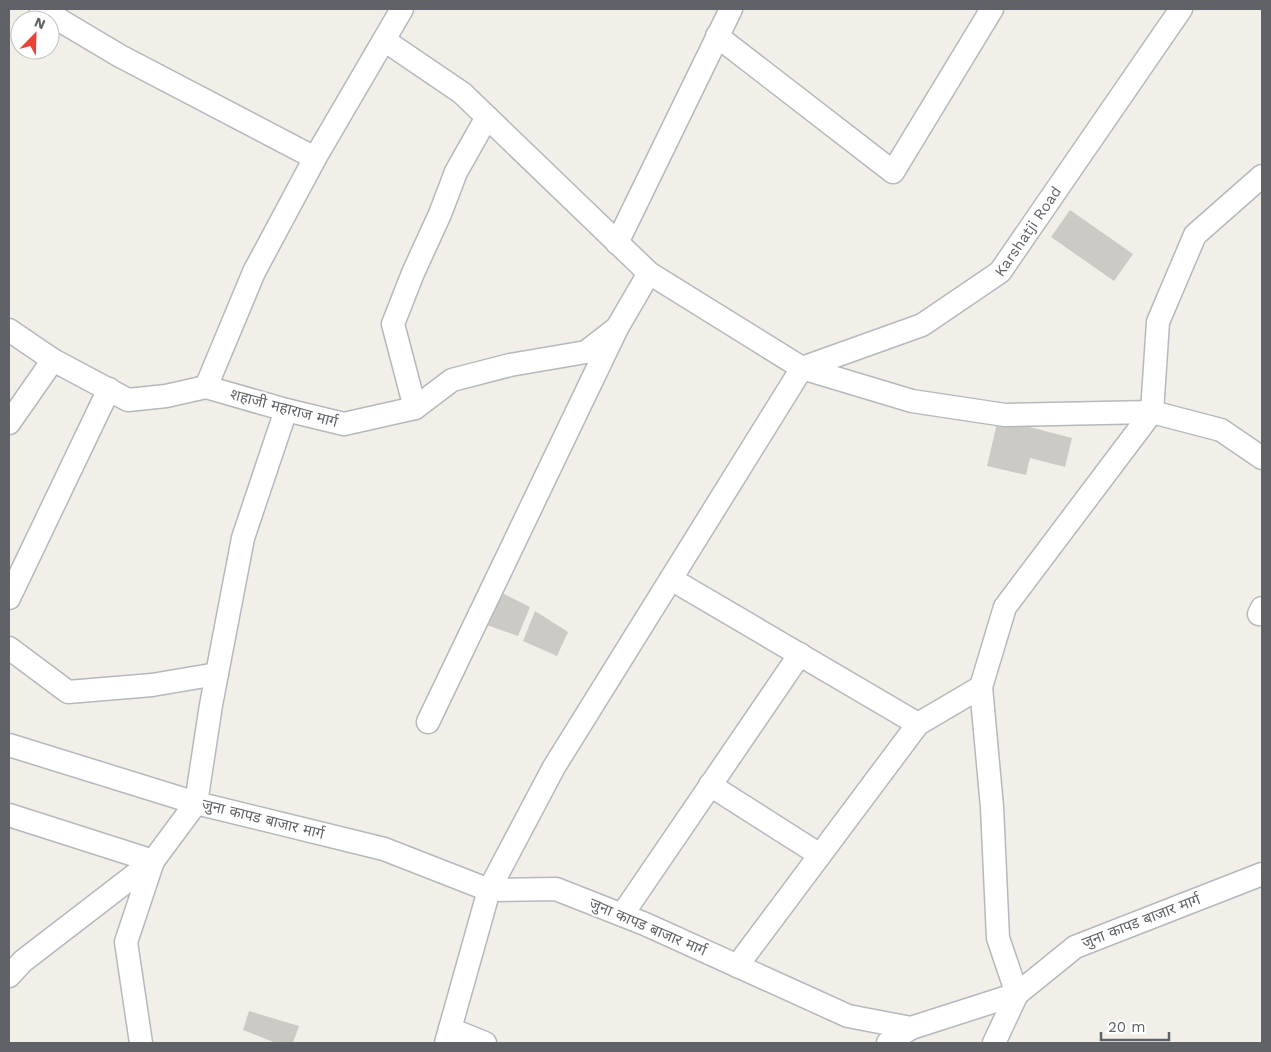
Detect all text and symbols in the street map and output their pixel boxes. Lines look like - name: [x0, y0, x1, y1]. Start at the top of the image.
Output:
- north arrow: [10, 10, 60, 60]
- text: N: [32, 14, 48, 32]
- street label: Karshatji Road: [991, 183, 1065, 280]
- street label: शहाजी महाराज मार्ग: [228, 385, 341, 431]
- street label: जुना कापड बाजार मार्ग: [200, 795, 327, 844]
- street label: जुना कापड बाजार मार्ग: [1079, 890, 1204, 953]
- street label: जुना कापड बाजार मार्ग: [586, 894, 710, 961]
- scale bar: [1101, 1010, 1168, 1042]
- text: 20 m: [1108, 1018, 1146, 1036]

